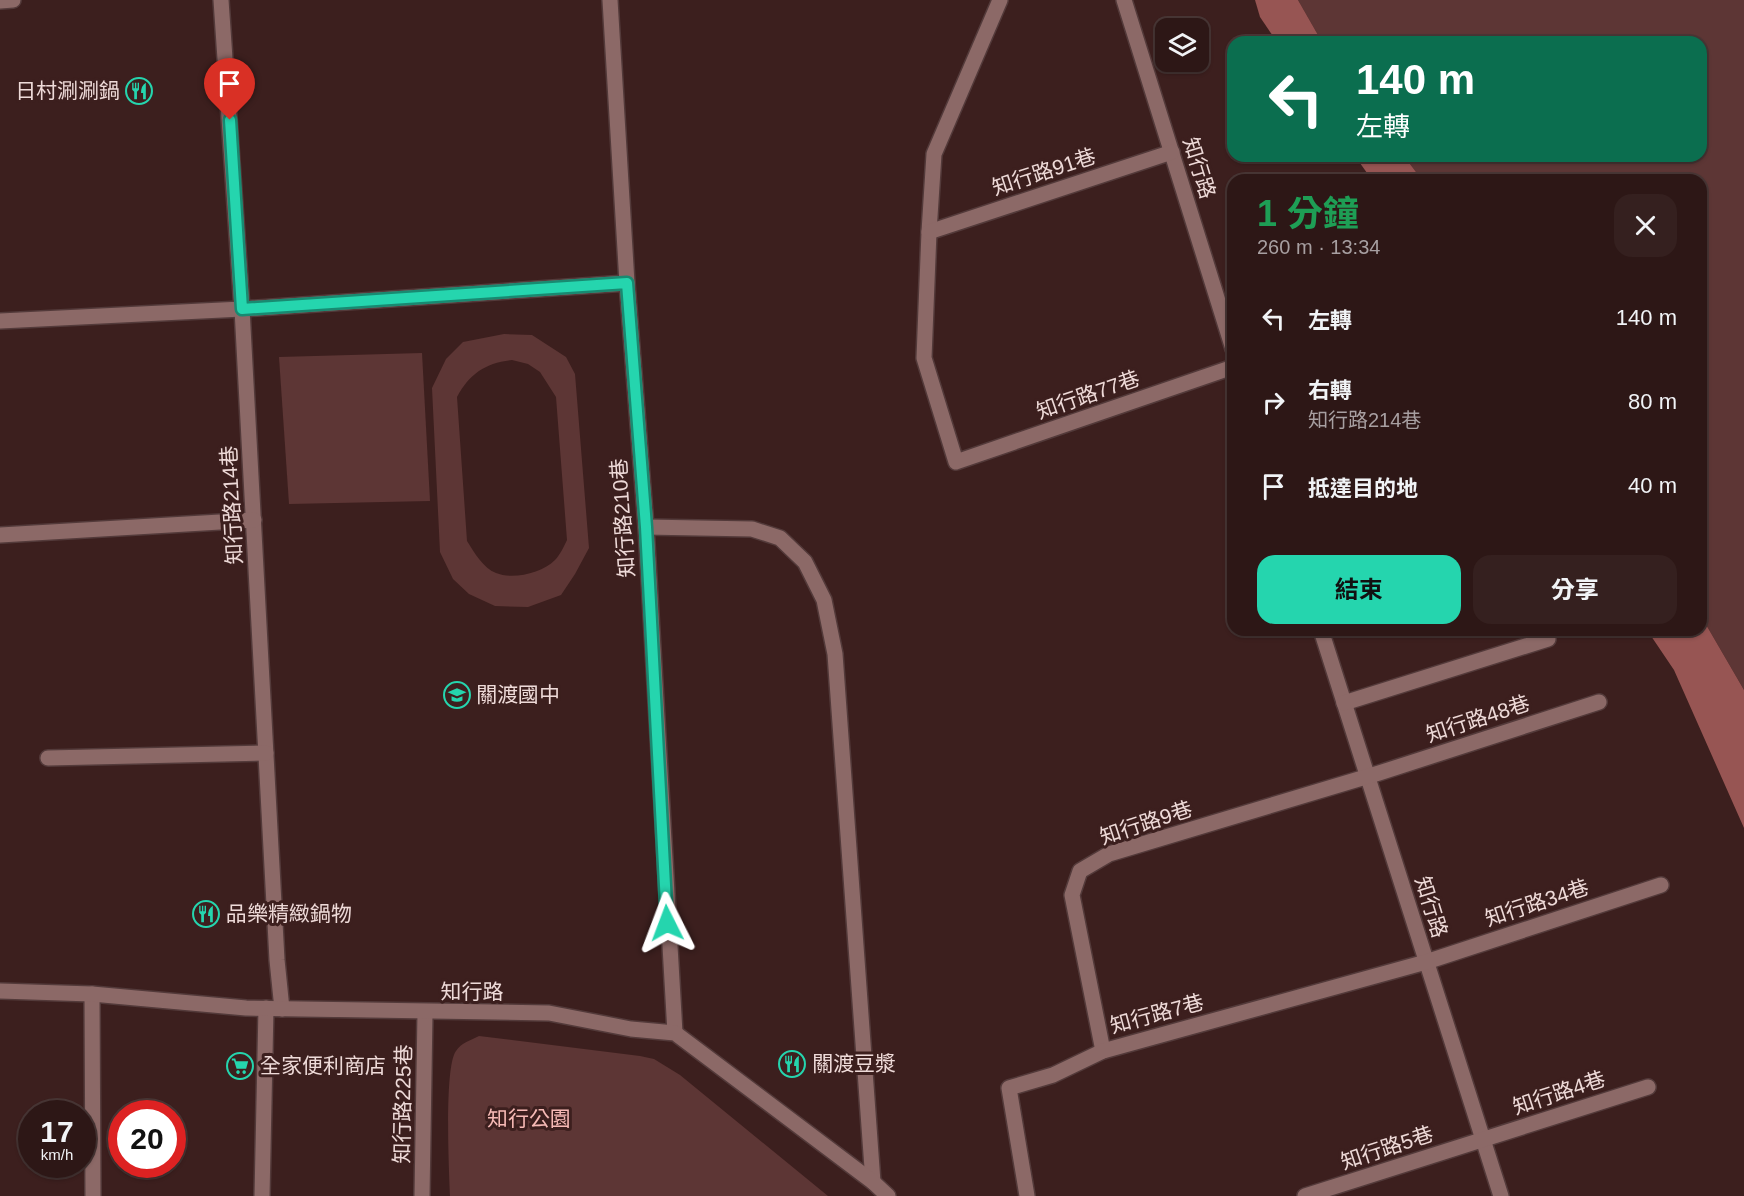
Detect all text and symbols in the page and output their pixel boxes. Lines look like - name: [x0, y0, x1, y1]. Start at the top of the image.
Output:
- map controls: [1155, 18, 1209, 72]
- button: layers: [1155, 18, 1209, 72]
- text: 140 m: [1356, 56, 1475, 103]
- pin: [204, 58, 255, 120]
- icon: left: [1257, 60, 1335, 138]
- icon: arrive: [213, 67, 246, 100]
- restaurant icon: 日村涮涮鍋: [124, 76, 154, 106]
- place label: 日村涮涮鍋: [15, 79, 120, 102]
- text: 左轉: [1356, 112, 1410, 142]
- street label: 知行路: [1179, 134, 1220, 201]
- street label: 知行路91巷: [989, 144, 1098, 199]
- text: 1 分鐘: [1257, 193, 1359, 234]
- button: close: [1614, 194, 1677, 257]
- text: 260 m · 13:34: [1257, 236, 1380, 258]
- icon: left: [1257, 302, 1290, 335]
- text: 140 m: [1616, 305, 1677, 330]
- text: 左轉: [1308, 308, 1352, 333]
- street label: 知行路77巷: [1033, 366, 1142, 423]
- text: 右轉: [1308, 378, 1352, 403]
- icon: right: [1257, 386, 1290, 419]
- text: 80 m: [1628, 389, 1677, 414]
- text: 知行路214巷: [1308, 409, 1421, 431]
- street label: 知行路214巷: [217, 445, 246, 565]
- street label: 知行路210巷: [607, 458, 638, 578]
- icon: arrive: [1257, 470, 1290, 503]
- text: 40 m: [1628, 473, 1677, 498]
- text: 抵達目的地: [1308, 476, 1418, 501]
- button: 結束: [1257, 555, 1461, 624]
- button: 分享: [1473, 555, 1677, 624]
- school or university icon: 關渡國中: [442, 680, 472, 710]
- place label: 關渡國中: [476, 683, 560, 706]
- street label: 知行路48巷: [1423, 691, 1532, 746]
- street label: 知行路9巷: [1097, 797, 1195, 848]
- street label: 知行路: [1411, 873, 1452, 940]
- street label: 知行路34巷: [1482, 875, 1591, 930]
- position arrow: [635, 891, 699, 955]
- restaurant icon: 品樂精緻鍋物: [191, 899, 221, 929]
- place label: 品樂精緻鍋物: [226, 902, 352, 925]
- street label: 知行路: [441, 980, 504, 1003]
- street label: 知行路7巷: [1108, 990, 1206, 1037]
- street label: 知行路225巷: [390, 1044, 415, 1164]
- restaurant icon: 關渡豆漿: [777, 1049, 807, 1079]
- supermarket icon: 全家便利商店: [225, 1051, 255, 1081]
- place label: 關渡豆漿: [812, 1052, 896, 1075]
- place label: 全家便利商店: [260, 1054, 386, 1077]
- street label: 知行路4巷: [1510, 1067, 1608, 1118]
- speed limit sign: 20: [108, 1100, 186, 1178]
- park label: 知行公園: [487, 1107, 571, 1130]
- text: 17: [40, 1115, 74, 1148]
- street label: 知行路5巷: [1338, 1122, 1436, 1173]
- text: km/h: [41, 1146, 73, 1163]

